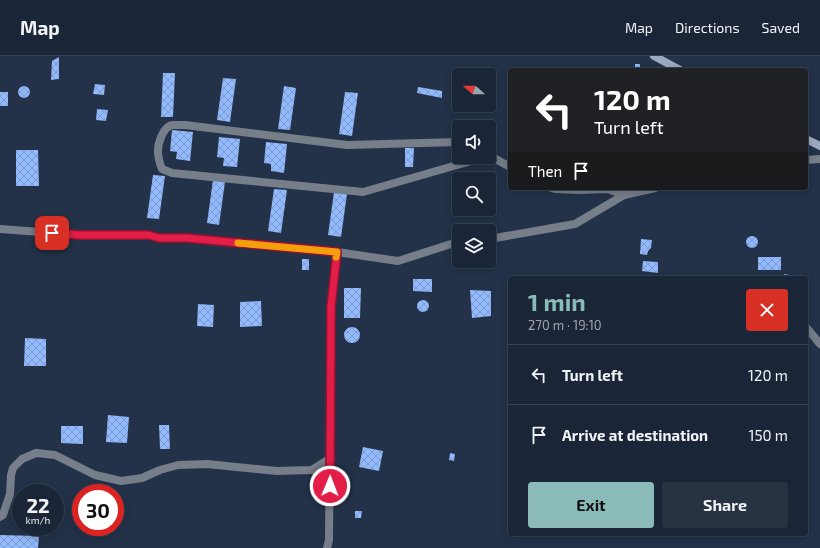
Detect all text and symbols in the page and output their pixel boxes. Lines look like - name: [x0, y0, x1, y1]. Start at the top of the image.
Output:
- text: Map: [20, 16, 60, 39]
- text: Map: [625, 19, 653, 36]
- text: Directions: [675, 19, 740, 36]
- text: Saved: [762, 19, 800, 36]
- north arrow: [452, 68, 496, 112]
- map controls: [452, 68, 496, 268]
- text: 120 m: [594, 82, 671, 116]
- icon: left: [528, 84, 580, 136]
- text: Turn left: [594, 116, 664, 138]
- button: sound: [452, 120, 496, 164]
- icon: arrive: [570, 160, 592, 182]
- text: Then: [528, 162, 562, 180]
- button: search: [452, 172, 496, 216]
- pin: [35, 216, 69, 250]
- icon: arrive: [41, 222, 63, 244]
- button: layers: [452, 224, 496, 268]
- text: 1 min: [528, 287, 586, 316]
- button: close: [746, 289, 788, 331]
- text: 270 m · 19:10: [528, 317, 602, 333]
- icon: left: [528, 364, 550, 386]
- text: Turn left: [562, 366, 623, 384]
- text: 120 m: [748, 366, 788, 384]
- icon: arrive: [528, 424, 550, 446]
- text: Arrive at destination: [562, 426, 708, 444]
- text: 150 m: [748, 426, 788, 444]
- position arrow: [309, 465, 351, 507]
- button: Exit: [528, 482, 654, 528]
- button: Share: [662, 482, 788, 528]
- speed limit sign: 30: [72, 484, 124, 536]
- text: 22: [26, 493, 50, 517]
- text: km/h: [26, 514, 50, 526]

